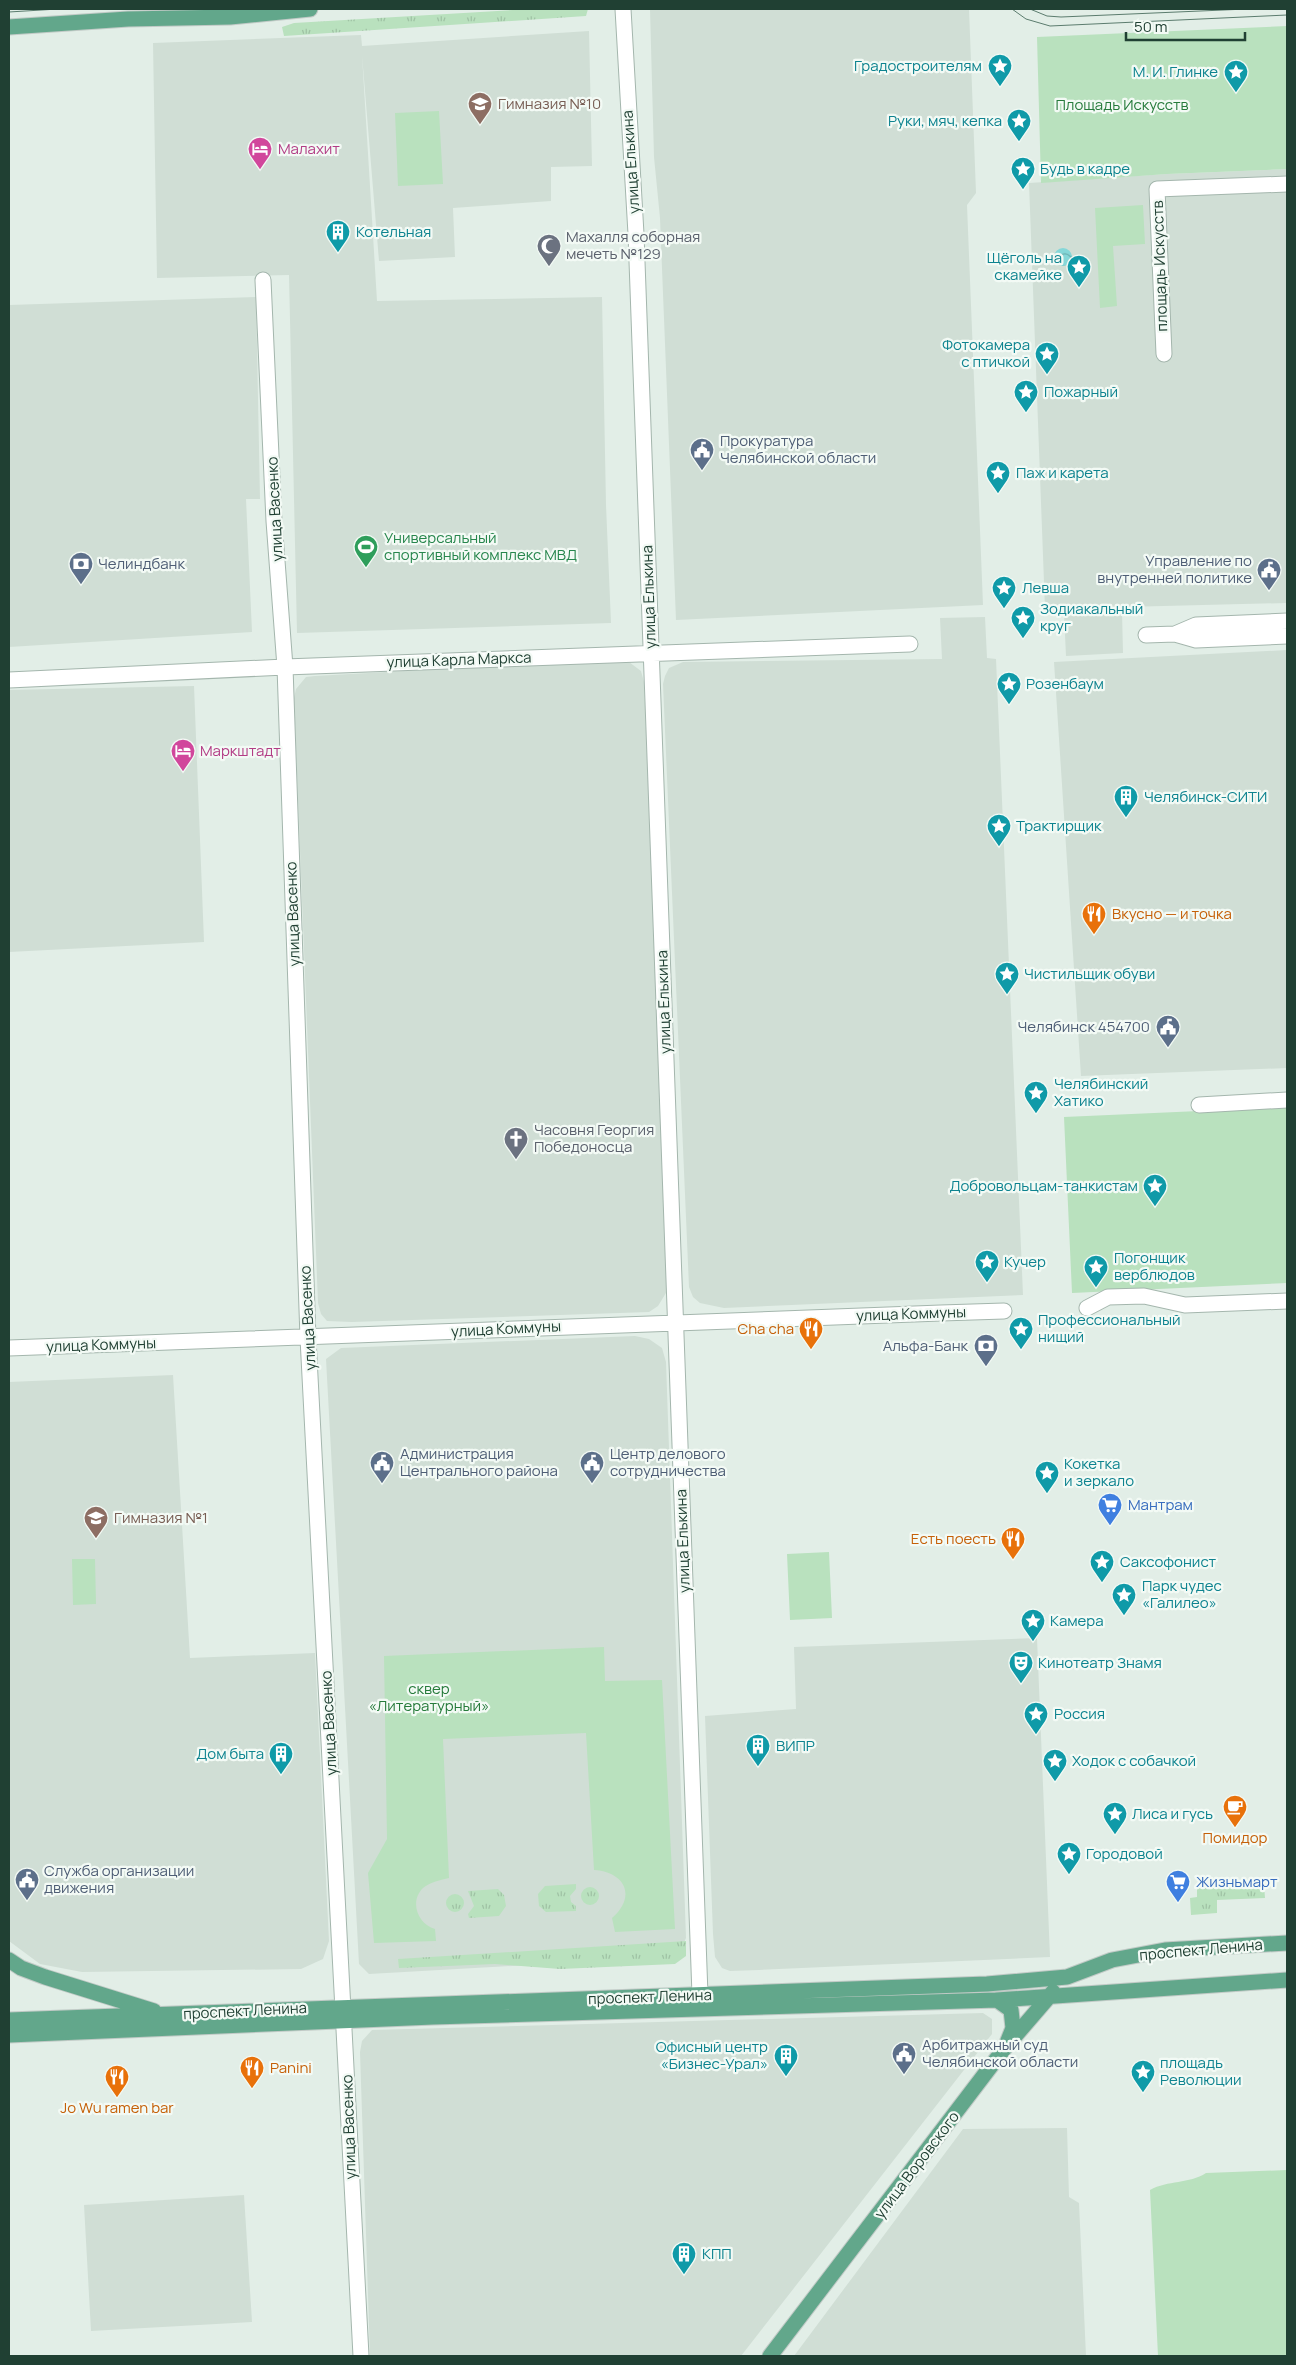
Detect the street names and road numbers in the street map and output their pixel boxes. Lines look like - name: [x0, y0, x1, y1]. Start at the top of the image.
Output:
- street label: улица Елькина: [616, 110, 645, 215]
- street label: площадь Искусств: [1147, 200, 1172, 332]
- street label: улица Васенко: [261, 456, 288, 562]
- street label: улица Елькина: [636, 545, 661, 649]
- street label: улица Карла Маркса: [386, 646, 532, 673]
- street label: улица Васенко: [280, 861, 305, 967]
- street label: улица Елькина: [651, 950, 676, 1054]
- street label: улица Васенко: [294, 1265, 321, 1371]
- street label: улица Коммуны: [856, 1301, 966, 1326]
- street label: улица Коммуны: [450, 1315, 562, 1342]
- street label: улица Коммуны: [46, 1332, 156, 1357]
- street label: улица Елькина: [670, 1489, 695, 1593]
- street label: улица Васенко: [315, 1670, 342, 1776]
- street label: проспект Ленина: [1138, 1934, 1264, 1965]
- street label: проспект Ленина: [588, 1984, 712, 2009]
- street label: проспект Ленина: [183, 1997, 307, 2024]
- street label: улица Васенко: [336, 2074, 361, 2180]
- street label: улица Воровского: [869, 2107, 964, 2223]

